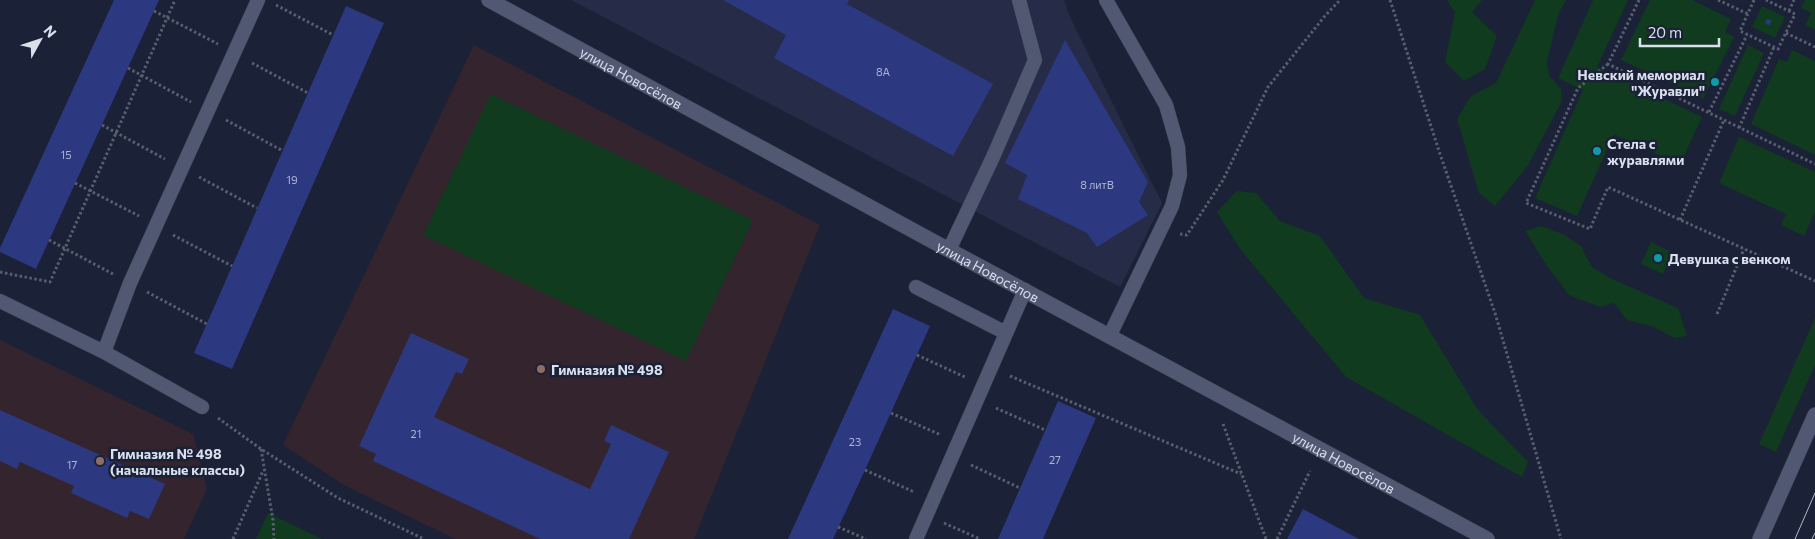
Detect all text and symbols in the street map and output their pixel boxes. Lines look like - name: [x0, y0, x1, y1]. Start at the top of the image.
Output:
- north arrow: [15, 15, 65, 65]
- scale bar: [1640, 15, 1719, 47]
- text: N: [40, 22, 60, 41]
- text: 20 m: [1648, 23, 1682, 41]
- street label: улица Новосёлов: [577, 43, 685, 112]
- house number: 8А: [876, 65, 890, 78]
- place label: Невский мемориал "Журавли": [1577, 66, 1705, 99]
- marker: Невский мемориал "Журавли": [1709, 76, 1721, 88]
- place label: Стела с журавлями: [1607, 135, 1684, 168]
- marker: Стела с журавлями: [1591, 145, 1603, 157]
- house number: 15: [60, 148, 72, 161]
- house number: 19: [286, 173, 298, 186]
- house number: 8 литВ: [1080, 178, 1114, 191]
- street label: улица Новосёлов: [934, 237, 1042, 305]
- place label: Девушка с венком: [1668, 250, 1791, 267]
- marker: Девушка с венком: [1652, 252, 1664, 264]
- place label: Гимназия № 498: [551, 361, 663, 378]
- marker: Гимназия № 498: [535, 363, 547, 375]
- house number: 21: [411, 427, 421, 440]
- street label: улица Новосёлов: [1290, 428, 1398, 497]
- house number: 23: [849, 435, 861, 448]
- place label: Гимназия № 498 (начальные классы): [110, 445, 245, 478]
- house number: 27: [1049, 453, 1061, 466]
- marker: Гимназия № 498 (начальные классы): [94, 455, 106, 467]
- house number: 17: [67, 458, 77, 471]

